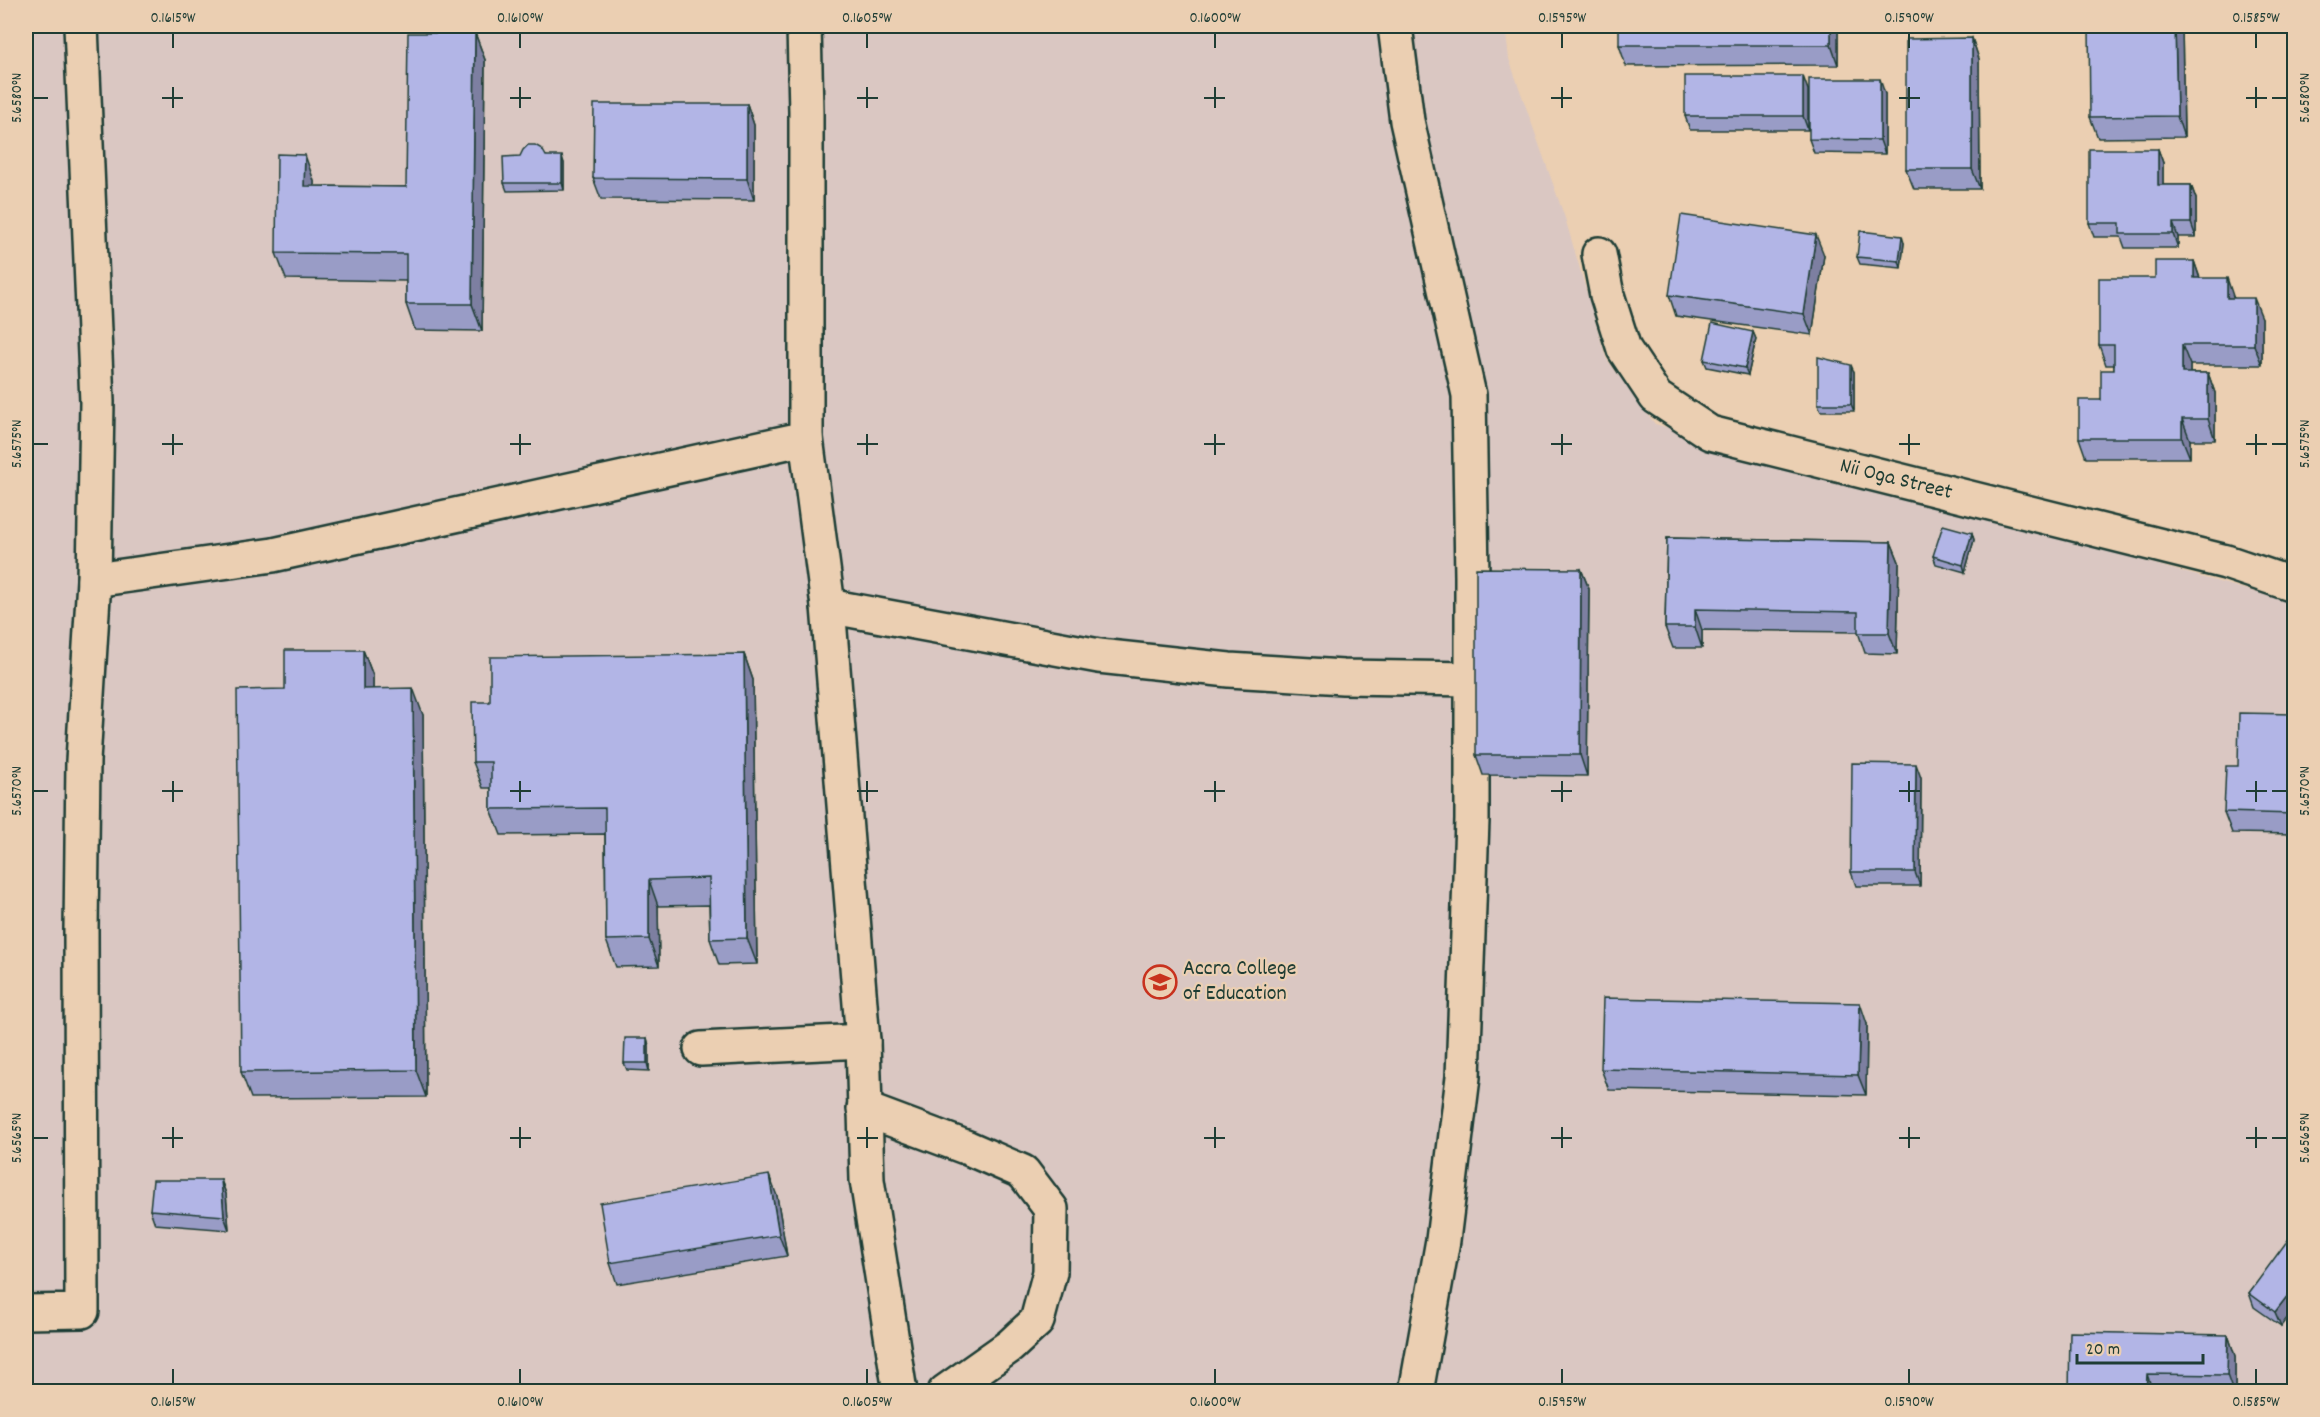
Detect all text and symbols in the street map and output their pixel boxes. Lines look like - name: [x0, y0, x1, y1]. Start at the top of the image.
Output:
- text: 0.1615°W: [151, 8, 196, 30]
- text: 0.1610°W: [497, 8, 543, 30]
- text: 0.1605°W: [842, 8, 892, 30]
- text: 0.1600°W: [1189, 8, 1241, 30]
- text: 0.1595°W: [1538, 8, 1586, 30]
- text: 0.1590°W: [1884, 8, 1934, 30]
- text: 0.1585°W: [2232, 8, 2280, 30]
- text: 5.6580°N: [7, 73, 29, 123]
- text: 5.6580°N: [2295, 73, 2317, 123]
- text: 5.6575°N: [7, 420, 29, 468]
- text: 5.6575°N: [2295, 420, 2317, 468]
- street label: Nii Oga Street: [1836, 451, 1956, 509]
- text: 5.6570°N: [7, 766, 29, 816]
- text: 5.6570°N: [2295, 766, 2317, 816]
- place label: Accra College of Education: [1183, 954, 1296, 1010]
- school or university icon: Accra College of Education: [1142, 964, 1178, 1000]
- text: 5.6565°N: [7, 1113, 29, 1163]
- text: 5.6565°N: [2295, 1113, 2317, 1163]
- scale bar: [2077, 1327, 2203, 1365]
- text: 20 m: [2086, 1338, 2120, 1363]
- text: 0.1615°W: [151, 1392, 196, 1414]
- text: 0.1610°W: [497, 1392, 543, 1414]
- text: 0.1605°W: [842, 1392, 892, 1414]
- text: 0.1600°W: [1189, 1392, 1241, 1414]
- text: 0.1595°W: [1538, 1392, 1586, 1414]
- text: 0.1590°W: [1884, 1392, 1934, 1414]
- text: 0.1585°W: [2232, 1392, 2280, 1414]

